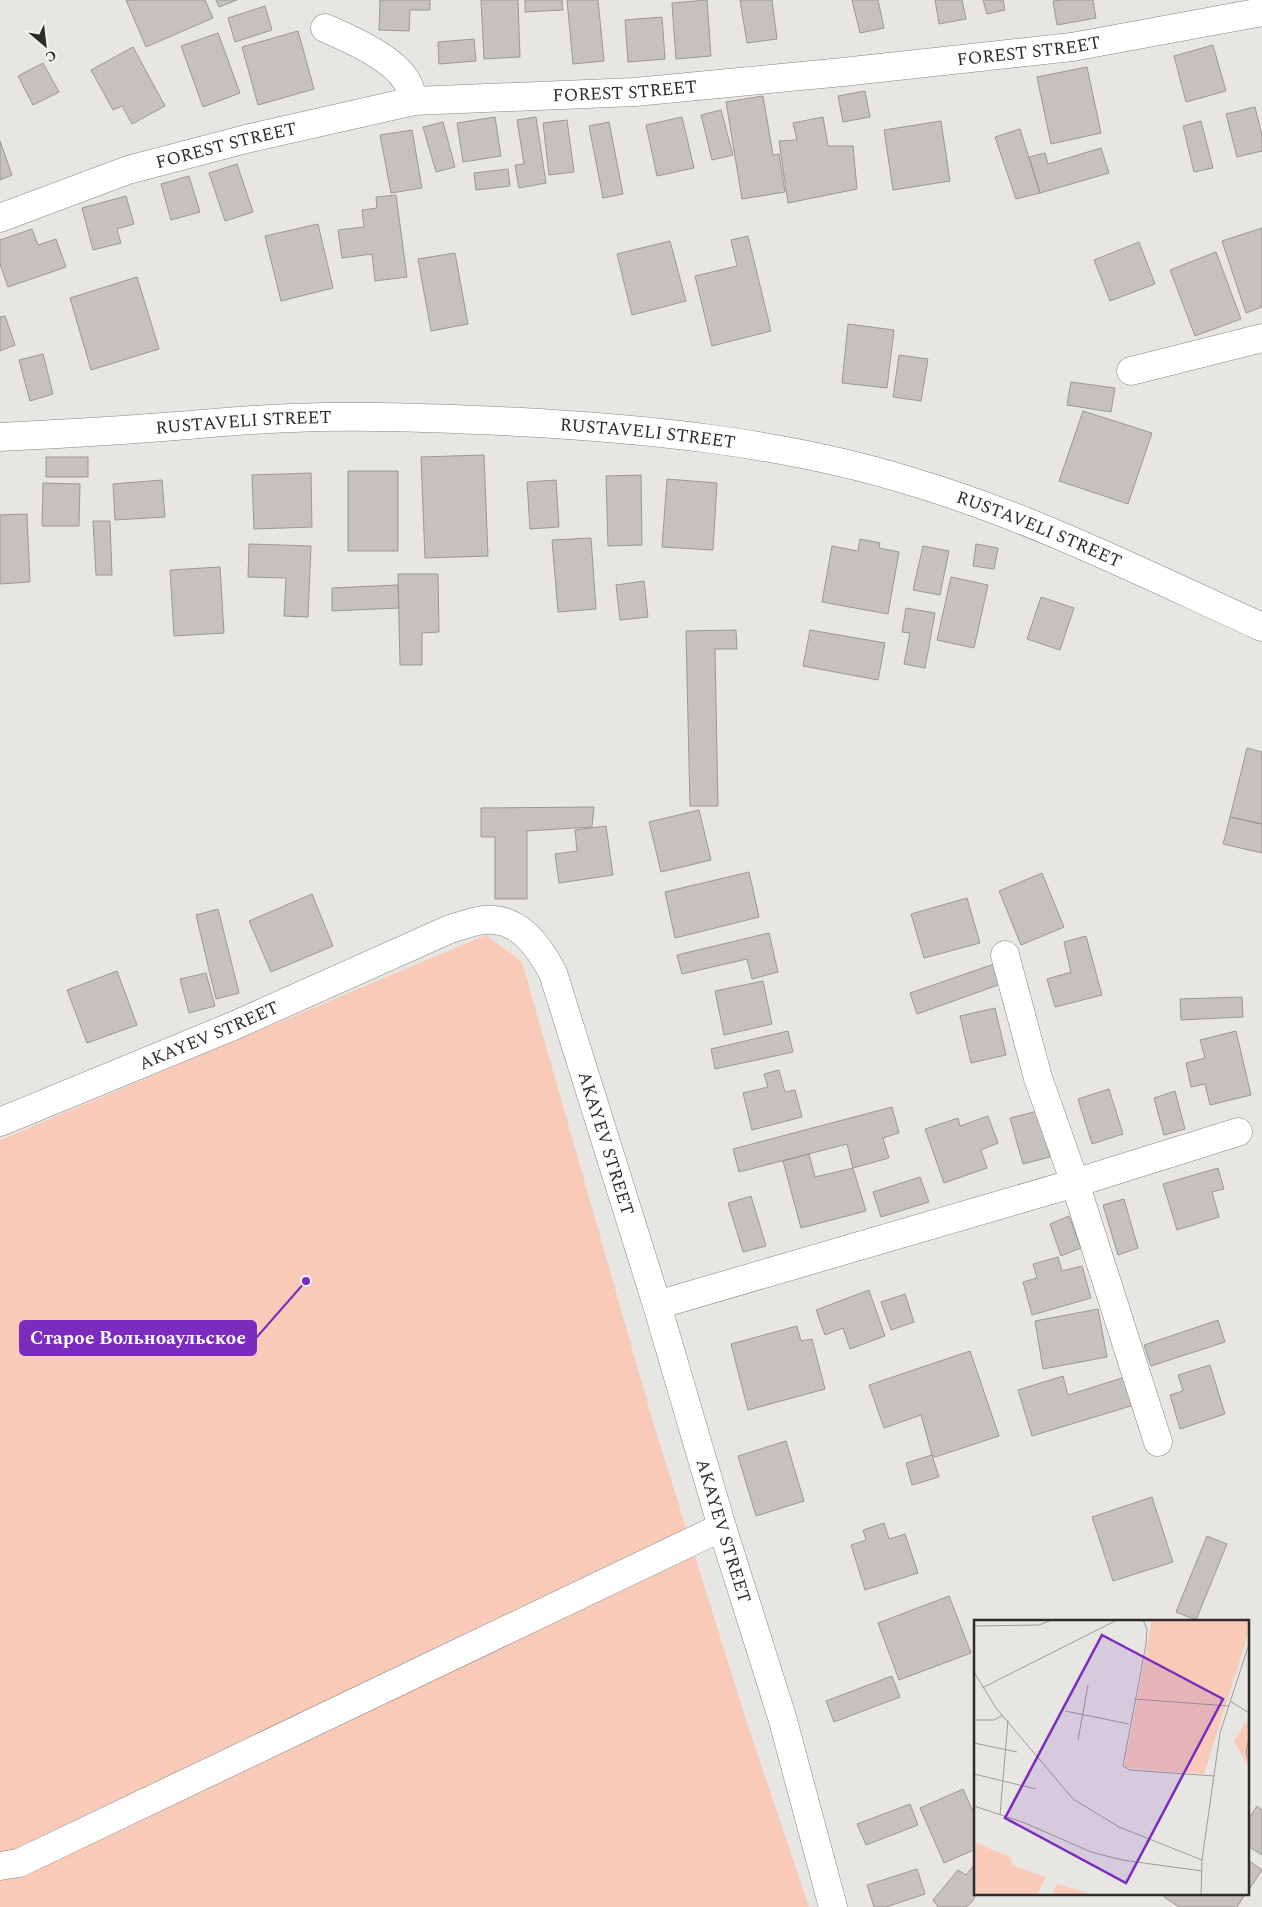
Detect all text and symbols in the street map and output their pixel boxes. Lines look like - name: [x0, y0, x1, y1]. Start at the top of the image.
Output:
- north arrow: [20, 20, 70, 70]
- street label: FOREST STREET: [955, 28, 1103, 73]
- text: С: [42, 44, 60, 68]
- street label: FOREST STREET: [552, 73, 698, 109]
- street label: FOREST STREET: [153, 114, 299, 176]
- street label: RUSTAVELI STREET: [154, 403, 332, 441]
- street label: RUSTAVELI STREET: [559, 411, 737, 456]
- street label: RUSTAVELI STREET: [953, 483, 1126, 575]
- street label: AKAYEV STREET: [135, 994, 283, 1077]
- street label: AKAYEV STREET: [571, 1068, 642, 1219]
- callout: Старое Вольноаульское: [20, 1321, 256, 1355]
- text: Старое Вольноаульское: [30, 1324, 246, 1353]
- street label: AKAYEV STREET: [689, 1455, 759, 1606]
- inset map: [974, 1620, 1250, 1894]

